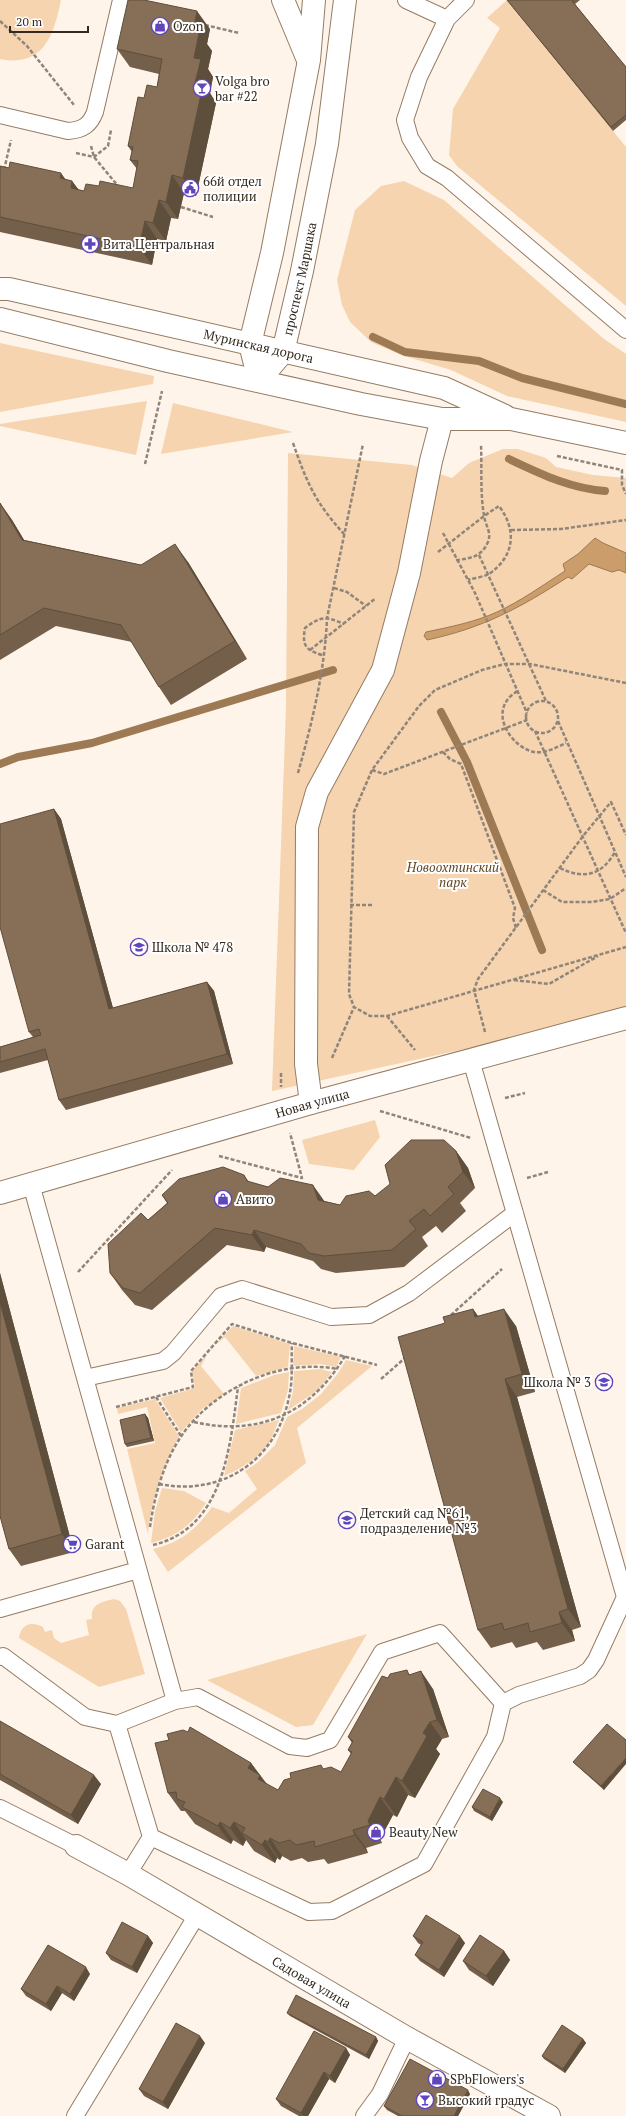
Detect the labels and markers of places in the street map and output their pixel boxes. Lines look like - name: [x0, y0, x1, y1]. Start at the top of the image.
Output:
- shop icon: Ozon: [150, 16, 170, 36]
- place label: Ozon: [173, 17, 204, 35]
- place label: Volga bro bar #22: [215, 72, 270, 105]
- bar icon: Volga bro bar #22: [192, 78, 212, 98]
- place label: 66й отдел полиции: [203, 172, 262, 205]
- public building icon: 66й отдел полиции: [180, 178, 200, 198]
- pharmacy icon: Вита Центральная: [80, 234, 100, 254]
- place label: Вита Центральная: [103, 235, 215, 253]
- school or university icon: Школа № 478: [129, 937, 149, 957]
- place label: Школа № 478: [152, 938, 233, 956]
- shop icon: Авито: [213, 1189, 233, 1209]
- place label: Авито: [236, 1190, 273, 1208]
- school or university icon: Школа № 3: [594, 1372, 614, 1392]
- place label: Школа № 3: [524, 1373, 591, 1391]
- place label: Детский сад №61, подразделение №3: [360, 1504, 477, 1537]
- school or university icon: Детский сад №61, подразделение №3: [337, 1510, 357, 1530]
- supermarket icon: Garant: [62, 1534, 82, 1554]
- place label: Garant: [85, 1535, 125, 1553]
- shop icon: Beauty New: [366, 1822, 386, 1842]
- place label: Beauty New: [389, 1823, 458, 1841]
- shop icon: SPbFlowers's: [427, 2069, 447, 2089]
- place label: SPbFlowers's: [450, 2070, 524, 2088]
- bar icon: Высокий градус: [415, 2090, 435, 2110]
- place label: Высокий градус: [438, 2091, 534, 2109]

